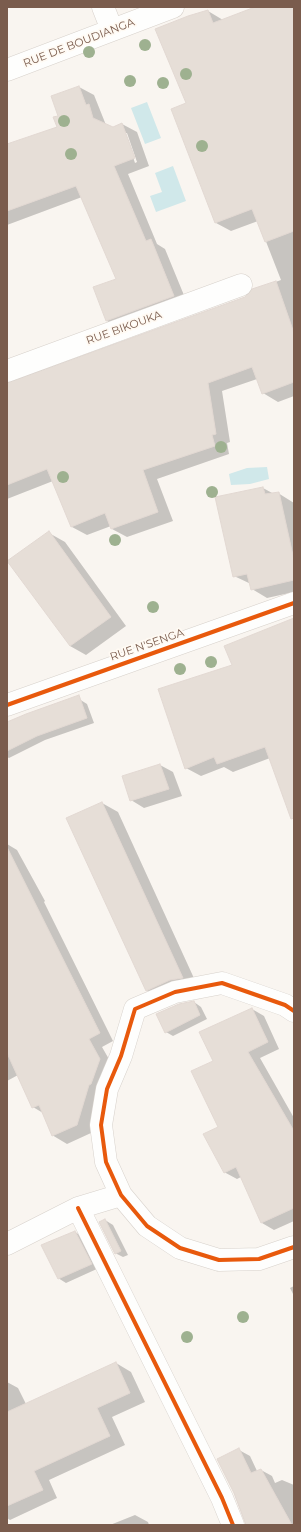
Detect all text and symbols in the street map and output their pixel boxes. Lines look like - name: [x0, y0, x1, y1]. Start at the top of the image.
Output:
- street label: RUE DE BOUDIANGA: [22, 16, 136, 70]
- street label: RUE BIKOUKA: [85, 308, 163, 348]
- street label: RUE N'SENGA: [108, 626, 186, 664]

